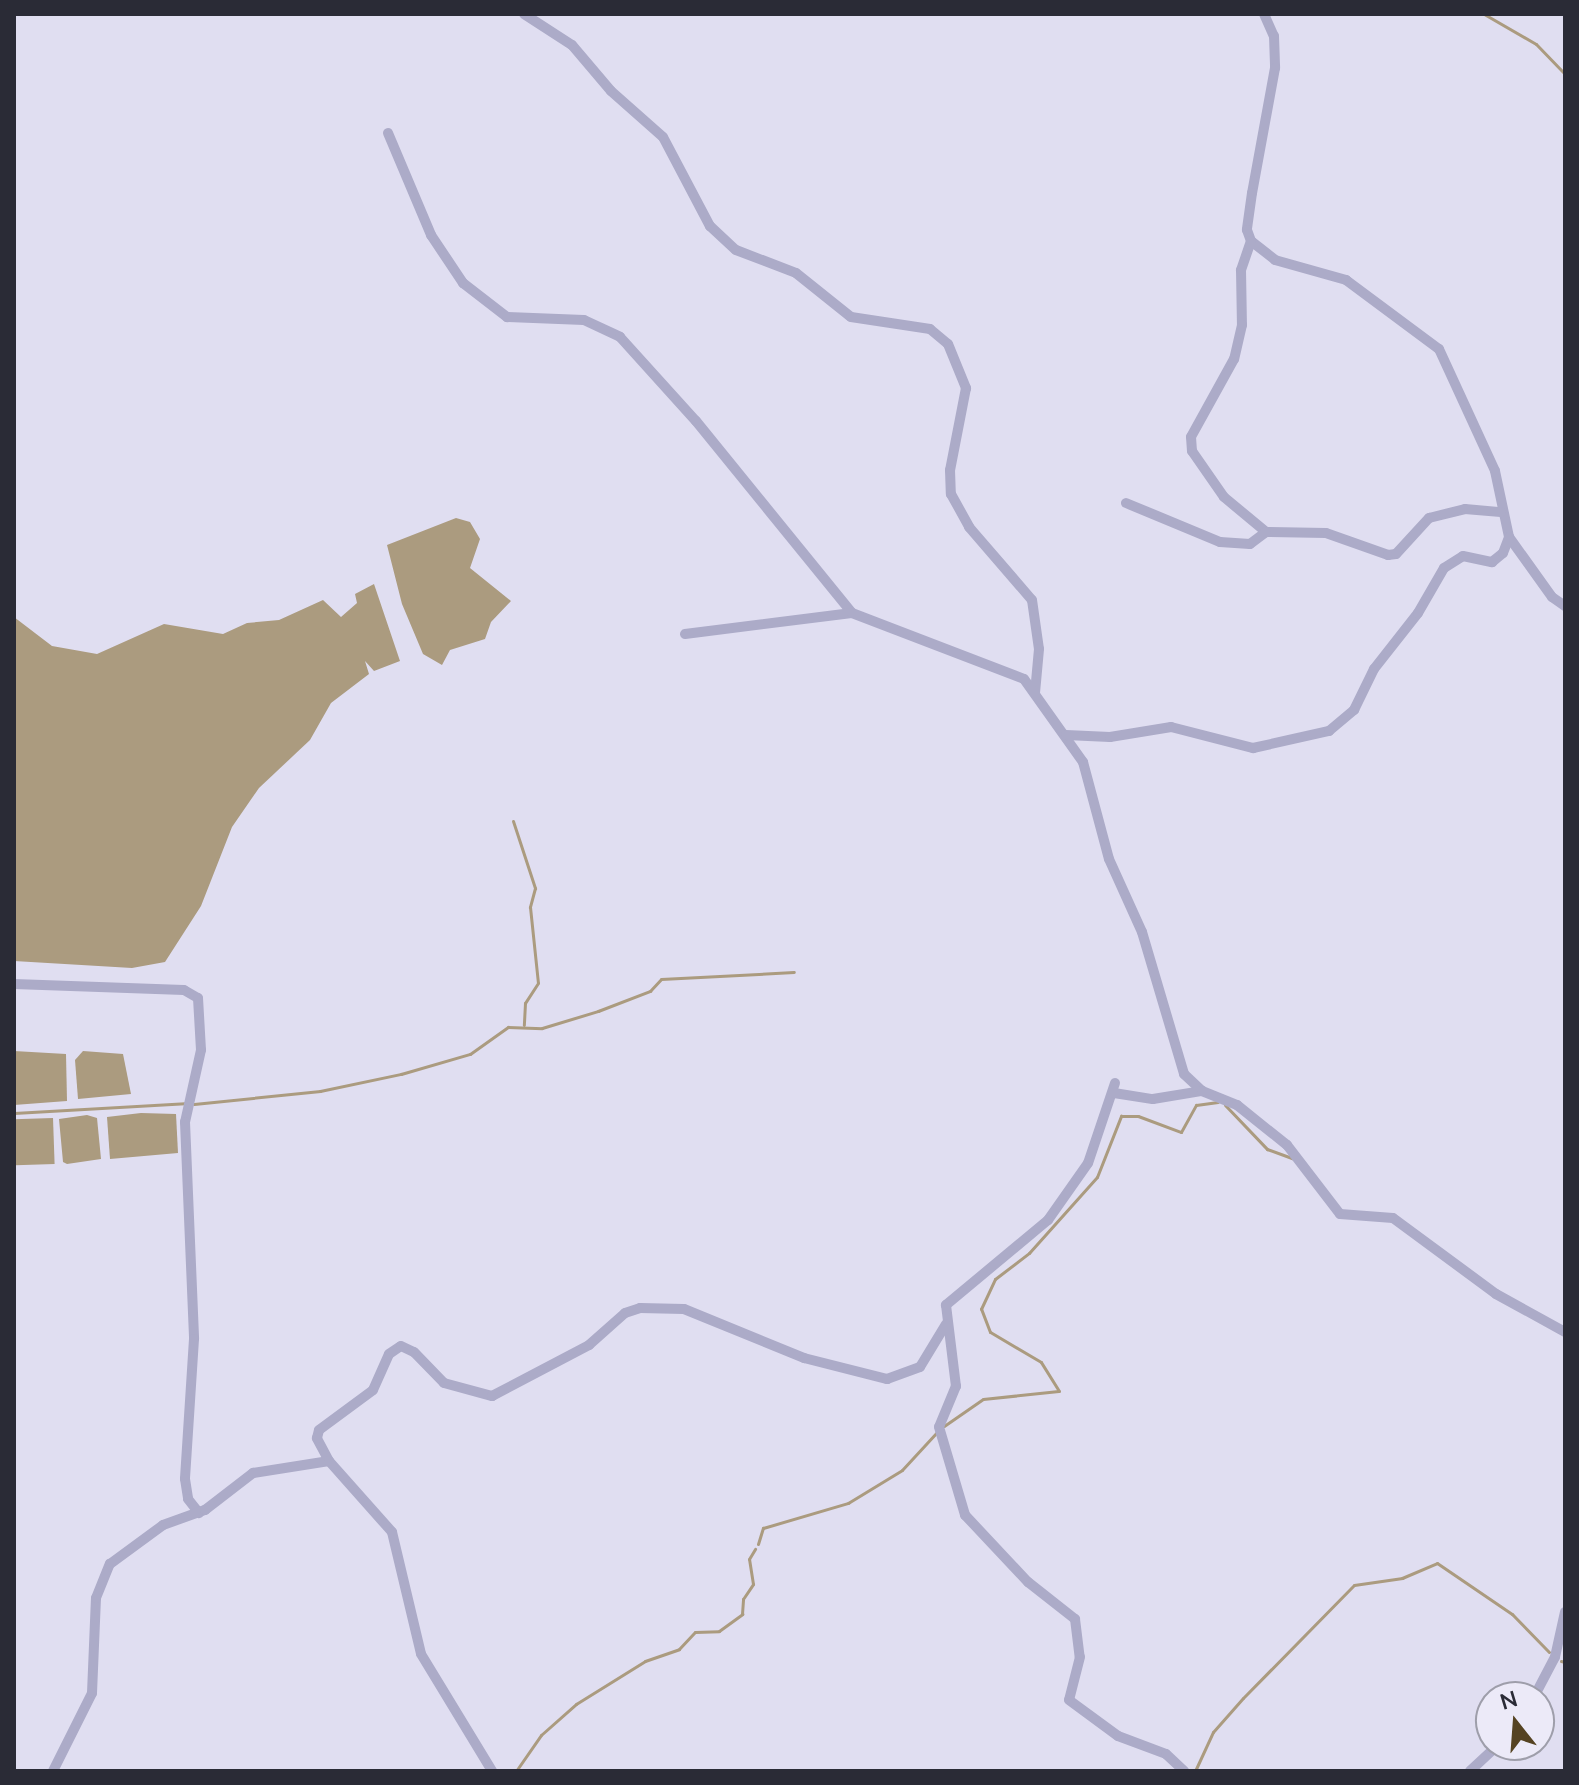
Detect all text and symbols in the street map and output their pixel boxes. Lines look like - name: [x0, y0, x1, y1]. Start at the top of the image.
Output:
- north arrow: [1475, 1681, 1555, 1761]
- text: N: [1497, 1684, 1521, 1716]

